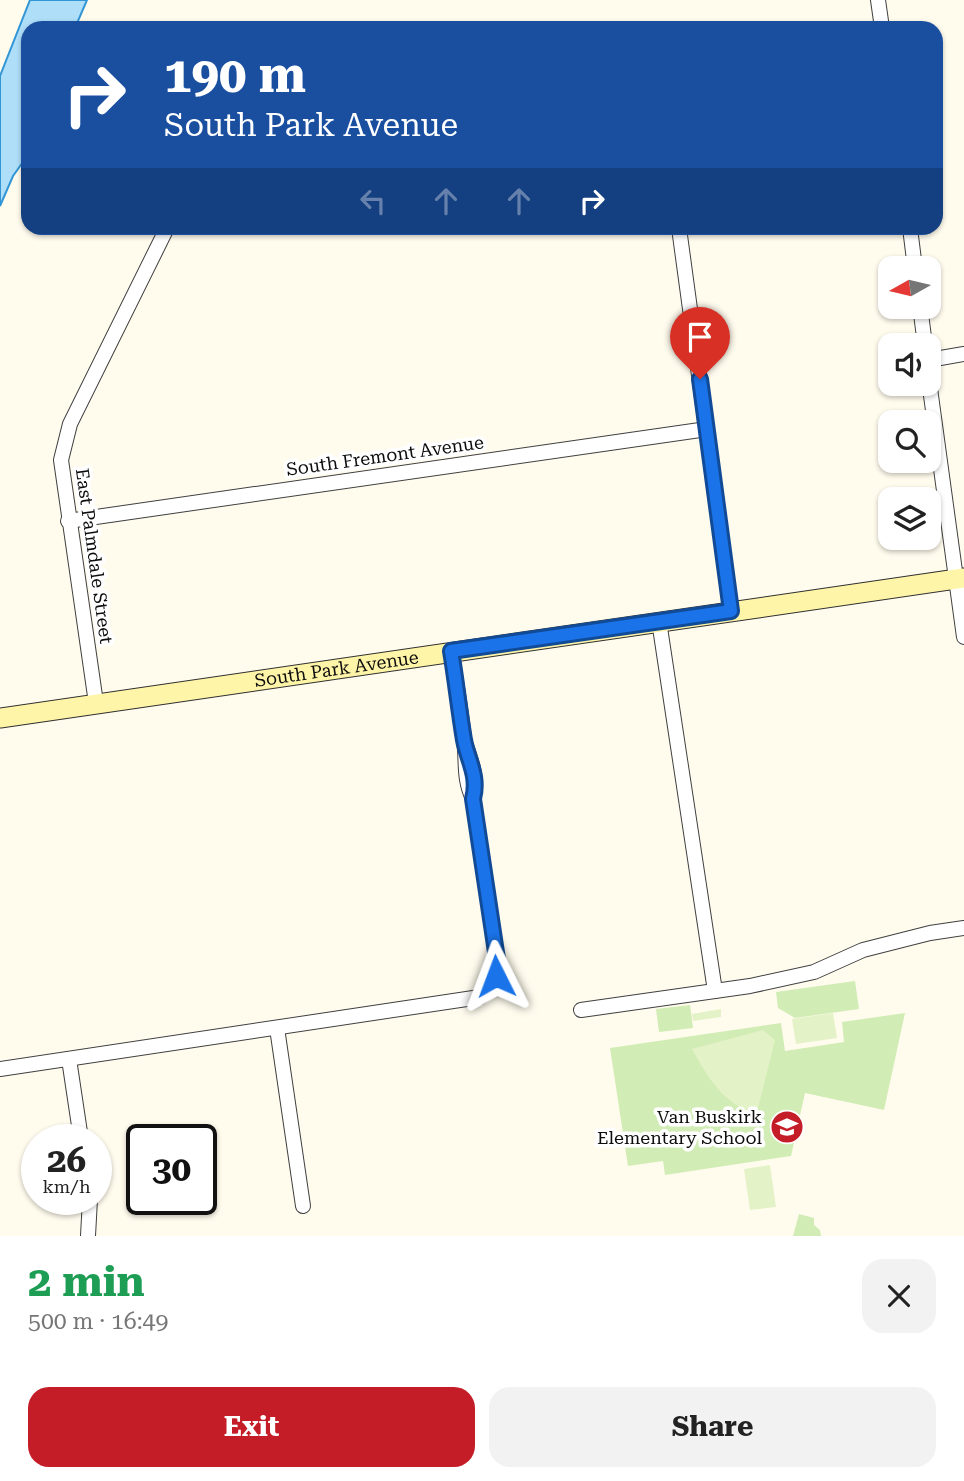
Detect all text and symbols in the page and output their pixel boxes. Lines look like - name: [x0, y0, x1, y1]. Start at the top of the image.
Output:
- text: 190 m: [164, 47, 306, 104]
- icon: right: [49, 49, 140, 140]
- text: South Park Avenue: [164, 106, 458, 144]
- icon: left: [354, 182, 392, 220]
- icon: ahead: [427, 182, 465, 220]
- icon: ahead: [500, 182, 538, 220]
- icon: right: [573, 182, 611, 220]
- north arrow: [878, 256, 942, 318]
- map controls: [878, 256, 941, 550]
- pin: [670, 307, 730, 379]
- icon: arrive: [681, 318, 719, 356]
- button: sound: [878, 333, 941, 396]
- button: search: [878, 410, 941, 473]
- street label: South Fremont Avenue: [285, 431, 485, 480]
- street label: East Palmdale Street: [72, 467, 117, 645]
- button: layers: [878, 487, 941, 550]
- street label: South Park Avenue: [253, 646, 420, 691]
- position arrow: [459, 939, 533, 1013]
- place label: Van Buskirk Elementary School: [597, 1106, 762, 1148]
- school or university icon: Van Buskirk Elementary School: [768, 1108, 806, 1146]
- speed limit sign: 30: [126, 1124, 217, 1215]
- text: 26: [47, 1140, 86, 1181]
- text: km/h: [42, 1176, 91, 1197]
- text: 2 min: [28, 1257, 145, 1306]
- button: close: [862, 1259, 936, 1333]
- text: 500 m · 16:49: [28, 1308, 168, 1335]
- button: Exit: [28, 1387, 475, 1467]
- button: Share: [489, 1387, 936, 1467]

